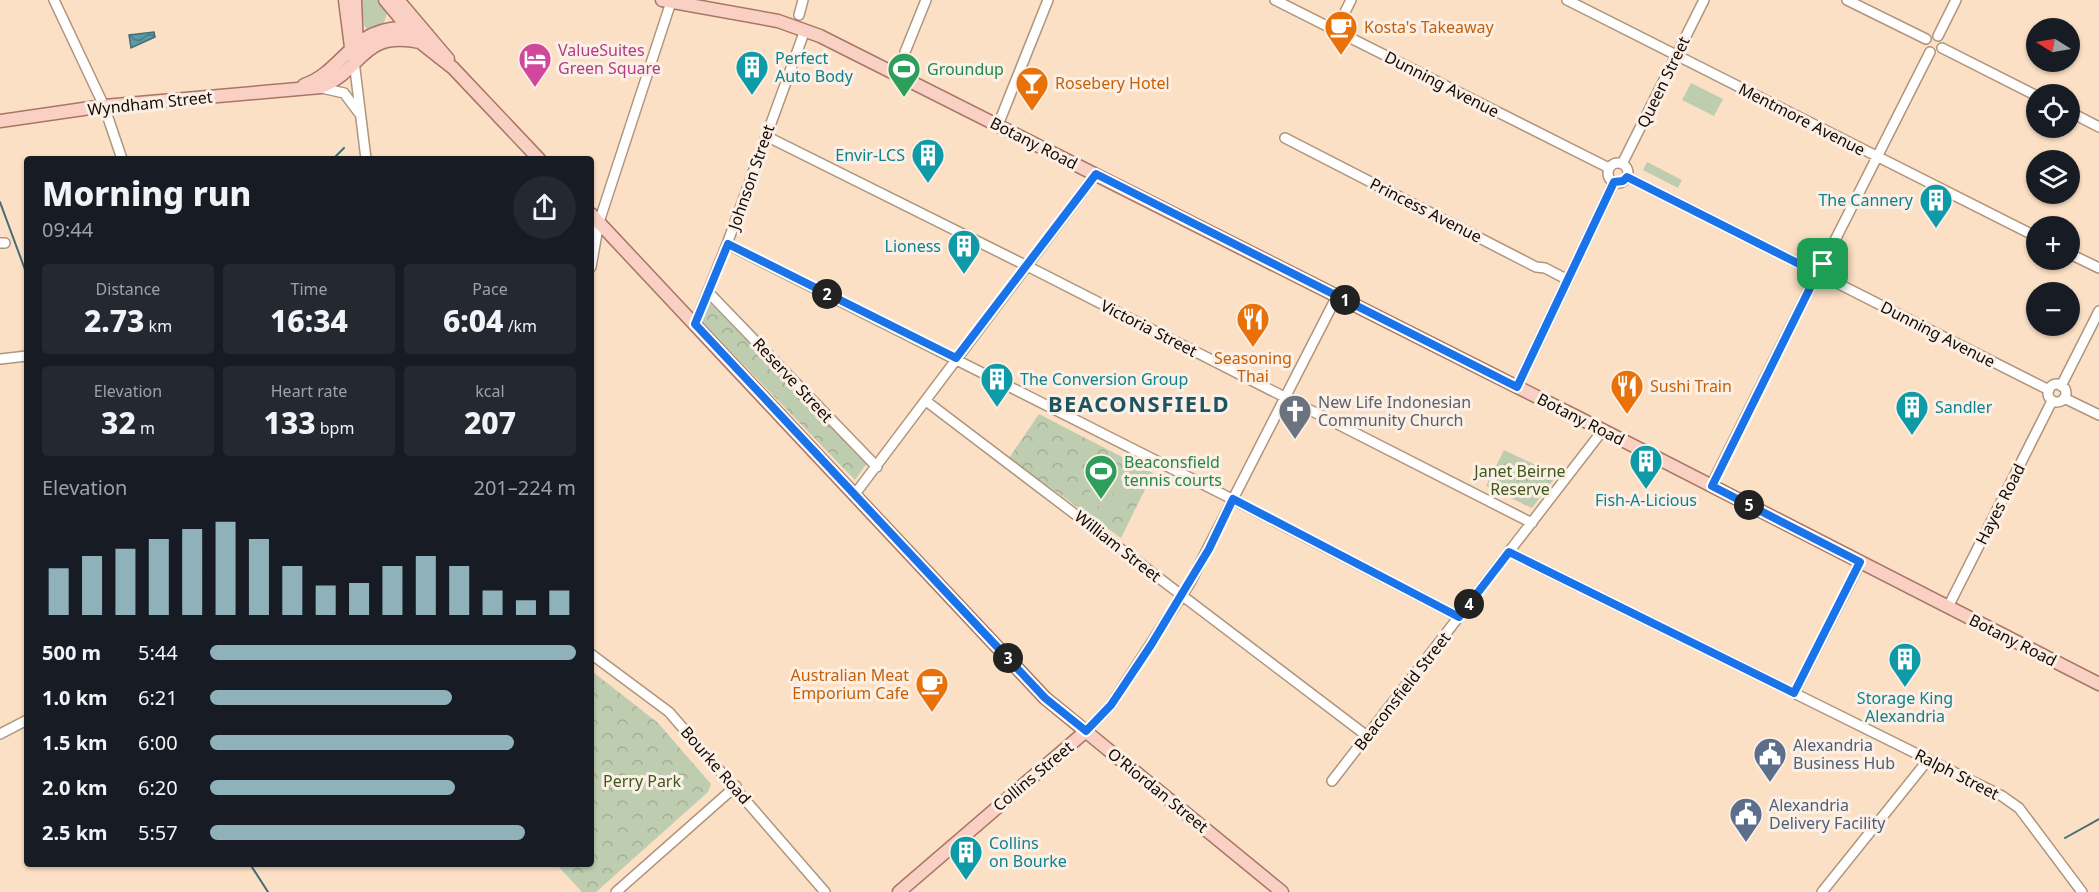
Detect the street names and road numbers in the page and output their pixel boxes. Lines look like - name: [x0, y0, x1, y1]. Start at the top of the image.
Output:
- street label: Queen Street: [1631, 32, 1695, 131]
- street label: Dunning Avenue: [1381, 46, 1503, 122]
- street label: Mentmore Avenue: [1735, 78, 1869, 160]
- street label: Wyndham Street: [86, 85, 214, 120]
- street label: Botany Road: [986, 112, 1082, 174]
- street label: Johnson Street: [722, 121, 779, 234]
- street label: Princess Avenue: [1366, 172, 1486, 248]
- street label: Victoria Street: [1097, 294, 1201, 362]
- street label: Dunning Avenue: [1877, 296, 1999, 372]
- street label: Reserve Street: [748, 333, 838, 427]
- street label: Botany Road: [1533, 388, 1629, 450]
- street label: Hayes Road: [1970, 460, 2030, 548]
- street label: William Street: [1070, 505, 1166, 587]
- street label: Botany Road: [1965, 609, 2061, 671]
- street label: Beaconsfield Street: [1349, 627, 1455, 755]
- street label: Bourke Road: [676, 721, 756, 809]
- street label: Collins Street: [988, 736, 1078, 816]
- street label: O'Riordan Street: [1103, 743, 1213, 838]
- street label: Ralph Street: [1911, 743, 2003, 805]

